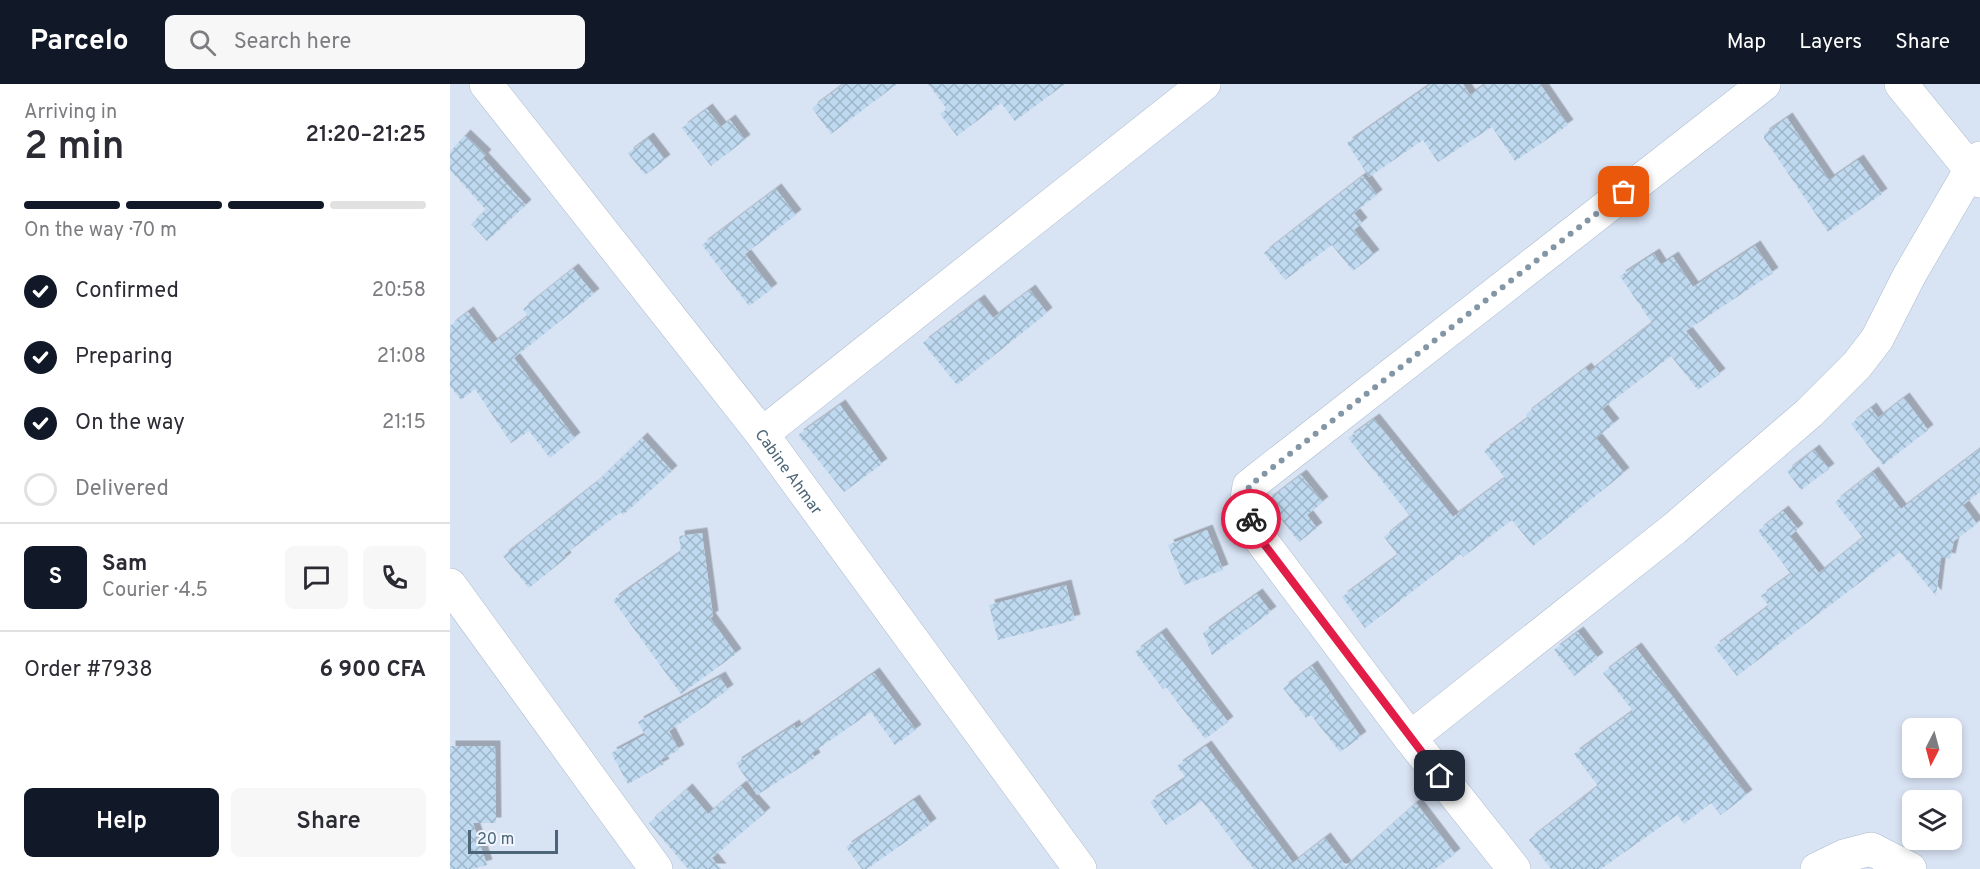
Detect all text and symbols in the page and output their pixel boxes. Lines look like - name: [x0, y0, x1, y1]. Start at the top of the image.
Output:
- search box: [165, 15, 585, 69]
- text: Parcelo: [30, 24, 129, 60]
- icon: search: [186, 26, 219, 59]
- text: Search here: [234, 29, 351, 56]
- text: Map: [1727, 29, 1766, 56]
- text: Layers: [1799, 29, 1862, 56]
- text: Share: [1895, 29, 1950, 56]
- text: Arriving in: [24, 100, 117, 126]
- text: 21:20–21:25: [306, 122, 426, 149]
- text: 2 min: [24, 124, 125, 173]
- pin: [1598, 166, 1649, 217]
- icon: bag: [1607, 175, 1640, 208]
- text: On the way · 70 m: [24, 218, 177, 244]
- icon: check: [24, 275, 57, 308]
- text: Confirmed: [75, 278, 179, 305]
- text: 20:58: [372, 278, 426, 304]
- icon: check: [24, 341, 57, 374]
- text: Preparing: [75, 344, 173, 371]
- text: 21:08: [377, 344, 426, 370]
- icon: check: [24, 407, 57, 440]
- text: On the way: [75, 410, 185, 437]
- text: 21:15: [382, 410, 426, 436]
- street label: Cabine Ahmar: [750, 426, 826, 519]
- text: Delivered: [75, 476, 169, 503]
- courier: [1221, 489, 1281, 549]
- icon: bike: [1235, 503, 1268, 536]
- button: chat: [285, 546, 348, 609]
- button: phone: [363, 546, 426, 609]
- text: Sam: [102, 551, 147, 578]
- text: S: [49, 564, 62, 591]
- text: Courier · 4.5: [102, 578, 208, 604]
- text: Order #7938: [24, 657, 153, 684]
- text: 6 900 CFA: [319, 657, 426, 684]
- north arrow: [1902, 718, 1962, 778]
- map controls: [1902, 718, 1962, 850]
- pin: [1414, 750, 1465, 801]
- icon: home: [1423, 759, 1456, 792]
- button: Help: [24, 788, 219, 857]
- button: Share: [231, 788, 426, 857]
- button: layers: [1902, 790, 1962, 850]
- scale bar: [468, 827, 558, 854]
- text: 20 m: [477, 830, 514, 850]

